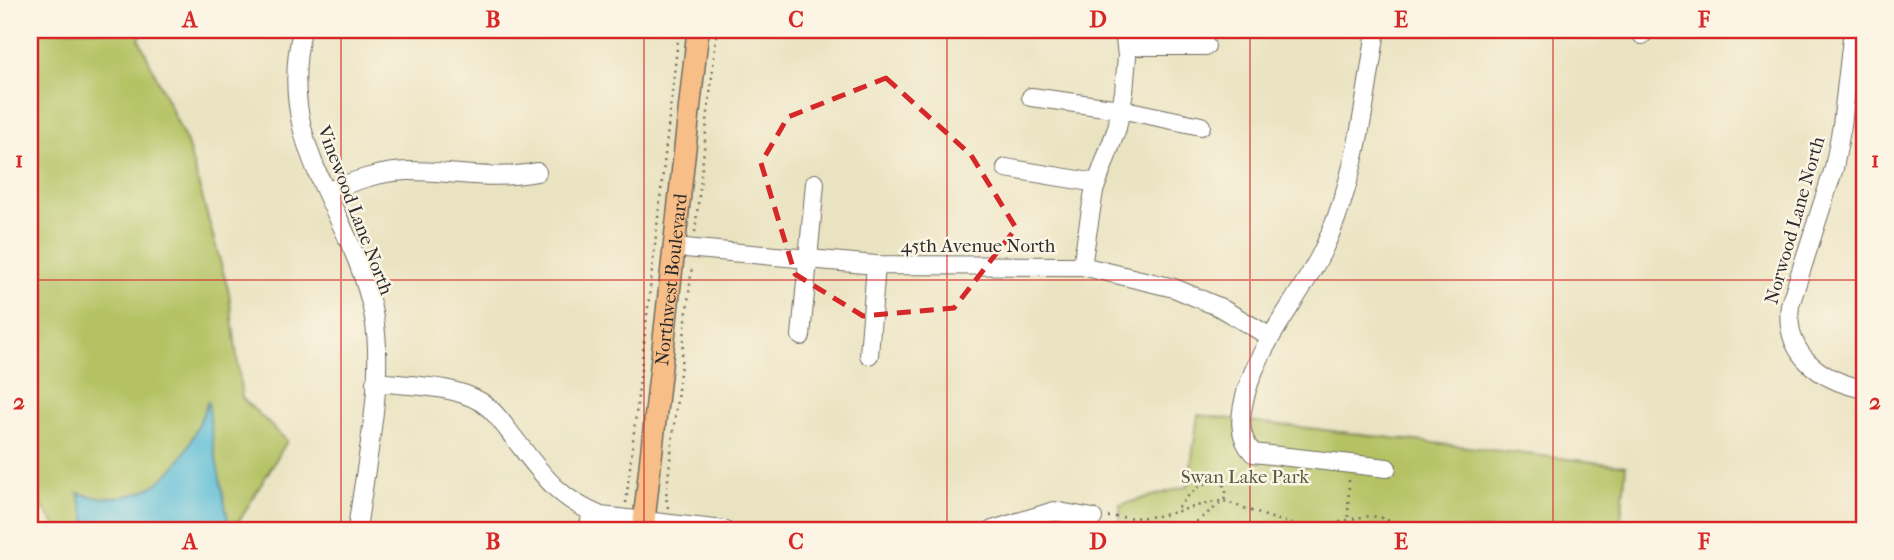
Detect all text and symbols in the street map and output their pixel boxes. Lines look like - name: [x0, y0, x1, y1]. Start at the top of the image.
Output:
- text: A: [181, 6, 199, 33]
- text: B: [486, 6, 501, 33]
- text: C: [788, 6, 804, 33]
- text: D: [1089, 6, 1107, 33]
- text: E: [1394, 6, 1408, 33]
- text: F: [1697, 6, 1711, 33]
- street label: Vinewood Lane North: [312, 122, 398, 298]
- street label: Norwood Lane North: [1761, 134, 1829, 307]
- text: 1: [15, 146, 23, 173]
- text: 1: [1871, 146, 1879, 173]
- street label: Northwest Boulevard: [651, 192, 692, 367]
- street label: 45th Avenue North: [900, 235, 1056, 257]
- text: 2: [13, 388, 25, 415]
- text: 2: [1869, 388, 1881, 415]
- park label: Swan Lake Park: [1181, 466, 1309, 488]
- text: A: [181, 528, 199, 555]
- text: B: [486, 528, 501, 555]
- text: C: [788, 528, 804, 555]
- text: D: [1089, 528, 1107, 555]
- text: E: [1394, 528, 1408, 555]
- text: F: [1697, 528, 1711, 555]

